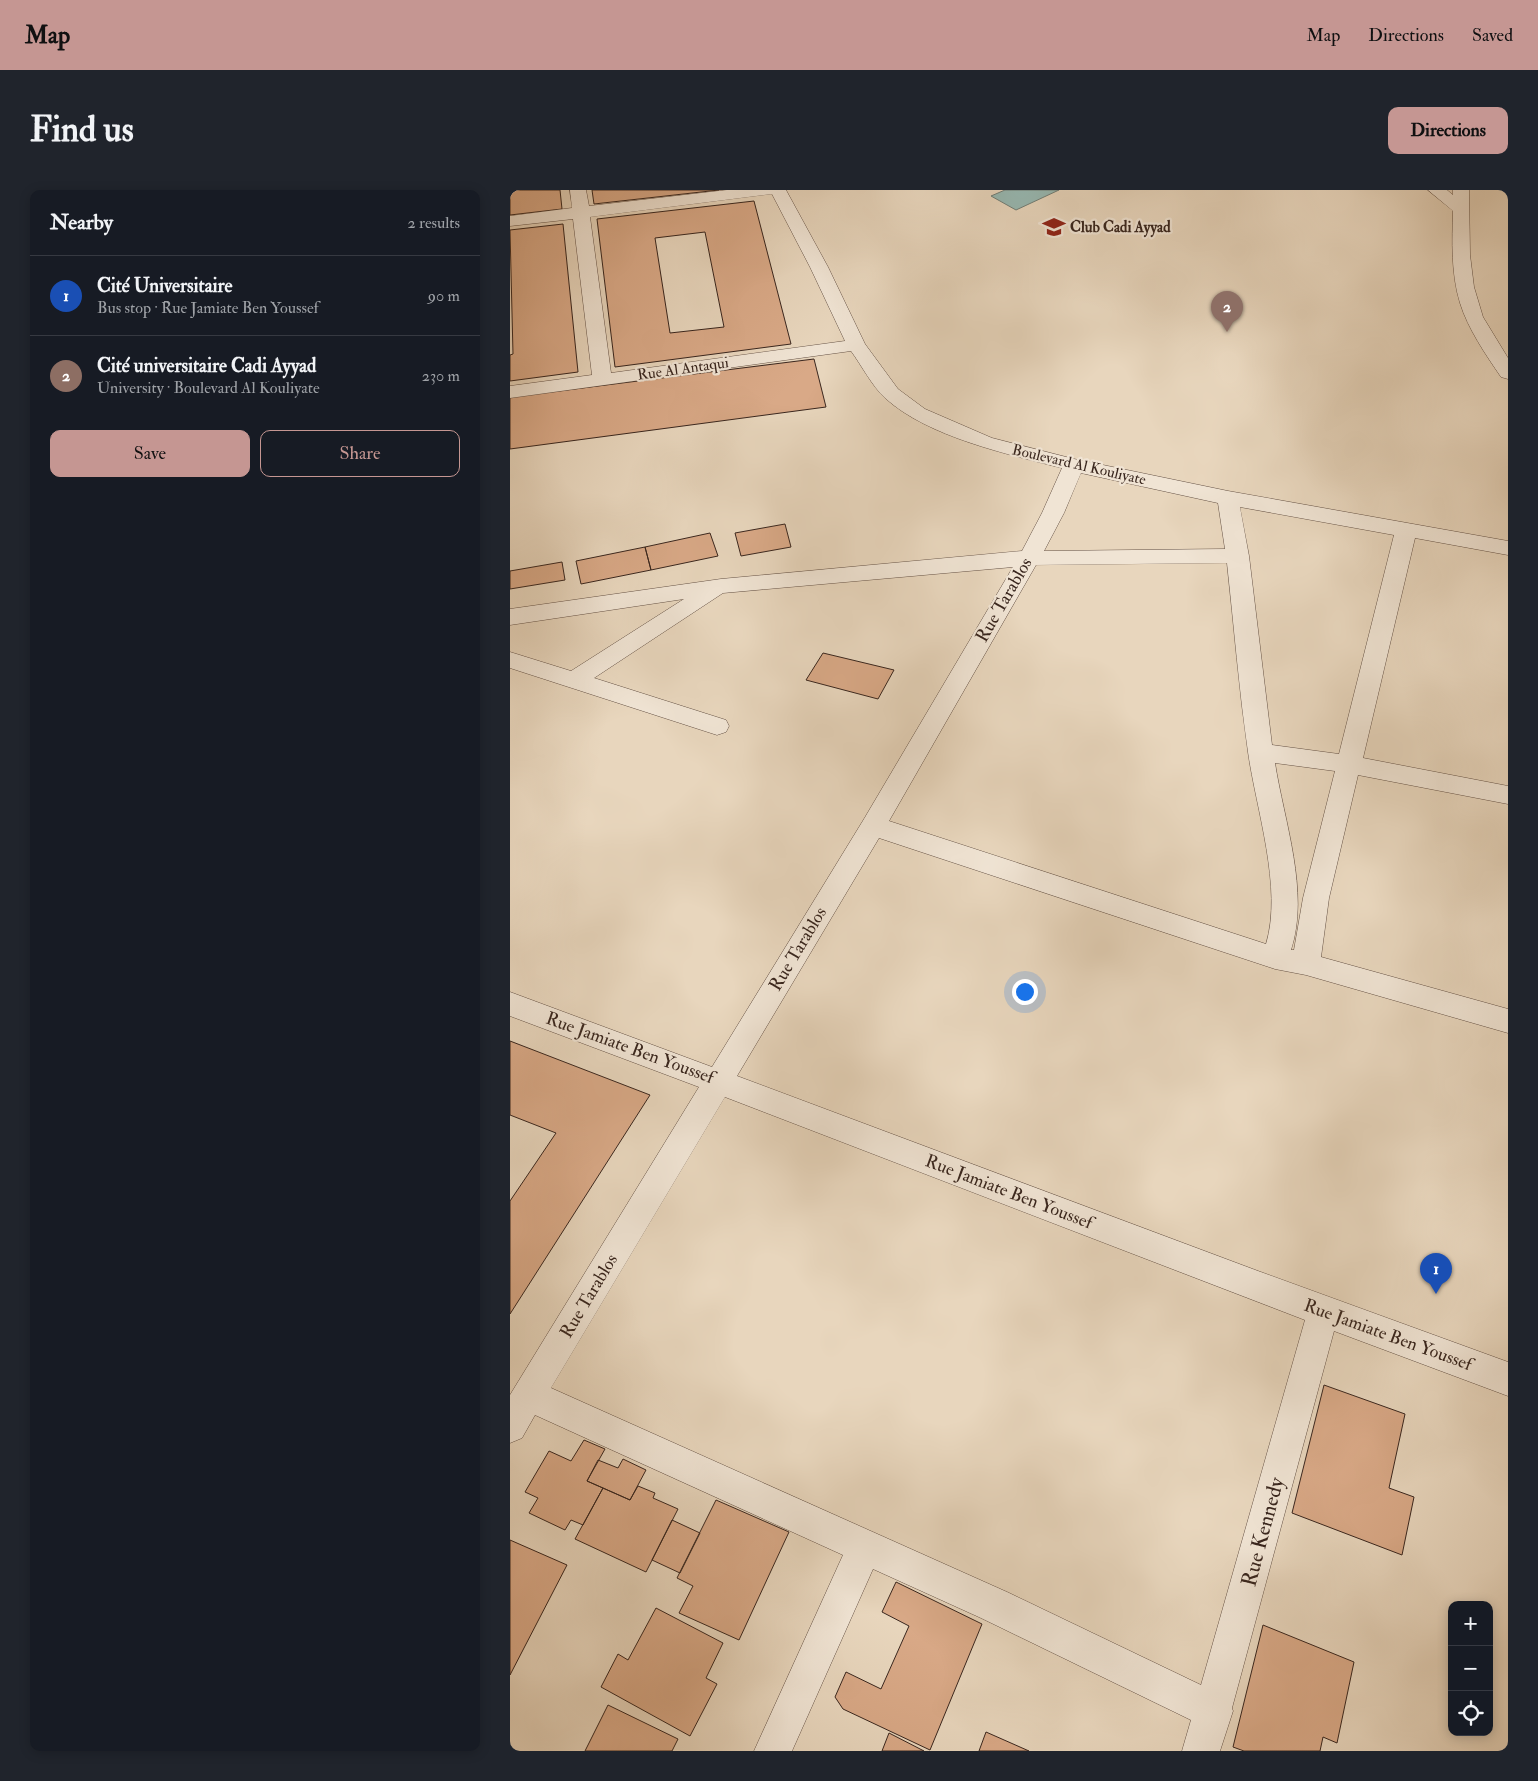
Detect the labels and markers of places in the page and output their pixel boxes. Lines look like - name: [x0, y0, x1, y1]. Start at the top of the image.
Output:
- school or university icon: Club Cadi Ayyad: [1041, 214, 1067, 240]
- place label: Club Cadi Ayyad: [1070, 218, 1171, 238]
- pin: 2: [1211, 291, 1243, 332]
- pin: 1: [1420, 1253, 1452, 1294]

